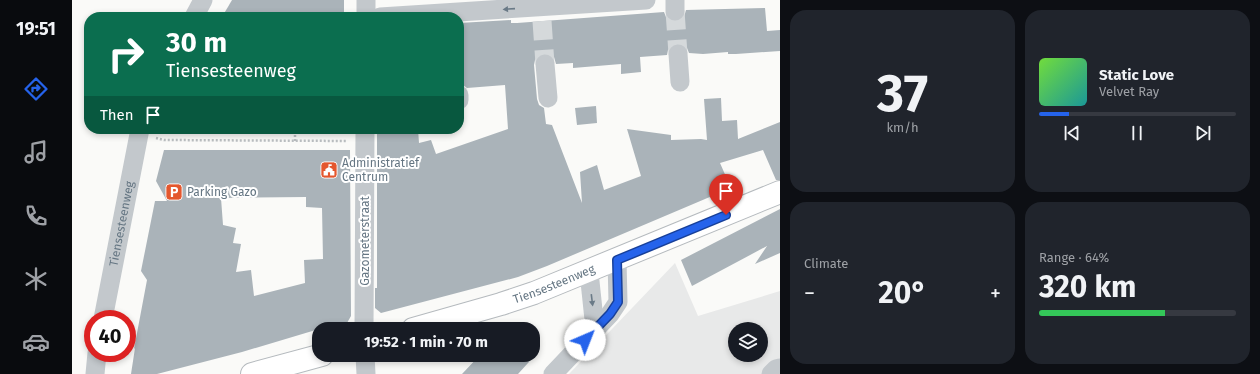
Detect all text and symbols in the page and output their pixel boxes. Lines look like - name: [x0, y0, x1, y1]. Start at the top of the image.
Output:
- one-way arrow: [503, 5, 515, 12]
- text: 19:51: [16, 18, 56, 40]
- text: 30 m: [166, 26, 227, 59]
- icon: right: [100, 28, 152, 80]
- text: Tiensesteenweg: [166, 60, 296, 82]
- text: 37: [877, 62, 928, 125]
- text: Static Love: [1099, 66, 1174, 84]
- icon: directions: [22, 75, 50, 103]
- text: Velvet Ray: [1099, 84, 1159, 99]
- icon: arrive: [142, 104, 164, 126]
- text: Then: [100, 106, 134, 124]
- text: km/h: [886, 120, 919, 135]
- icon: previous: [1061, 122, 1083, 144]
- icon: pause: [1126, 122, 1148, 144]
- icon: next: [1192, 122, 1214, 144]
- icon: music: [22, 138, 50, 166]
- place label: Administratief Centrum: [342, 156, 420, 184]
- public building icon: Administratief Centrum: [319, 160, 339, 180]
- pin: [709, 174, 743, 215]
- street label: Tiensesteenweg: [106, 179, 137, 268]
- icon: arrive: [715, 180, 737, 202]
- parking icon: Parking Gazo: [164, 182, 184, 202]
- place label: Parking Gazo: [187, 185, 257, 199]
- street label: Gazometerstraat: [358, 195, 372, 286]
- icon: phone: [22, 202, 50, 230]
- text: Range · 64%: [1039, 250, 1109, 265]
- text: Climate: [804, 256, 848, 271]
- street label: Tiensesteenweg: [511, 262, 598, 306]
- icon: climate: [22, 265, 50, 293]
- text: 320 km: [1039, 269, 1136, 305]
- text: 20°: [878, 275, 927, 311]
- text: −: [804, 280, 815, 307]
- text: +: [990, 280, 1001, 307]
- one-way arrow: [589, 294, 595, 306]
- speed limit sign: 40: [84, 310, 136, 362]
- position arrow: [564, 319, 606, 361]
- map controls: [728, 322, 768, 362]
- button: layers: [728, 322, 768, 362]
- icon: car: [22, 328, 50, 356]
- text: 19:52 · 1 min · 70 m: [364, 333, 488, 351]

